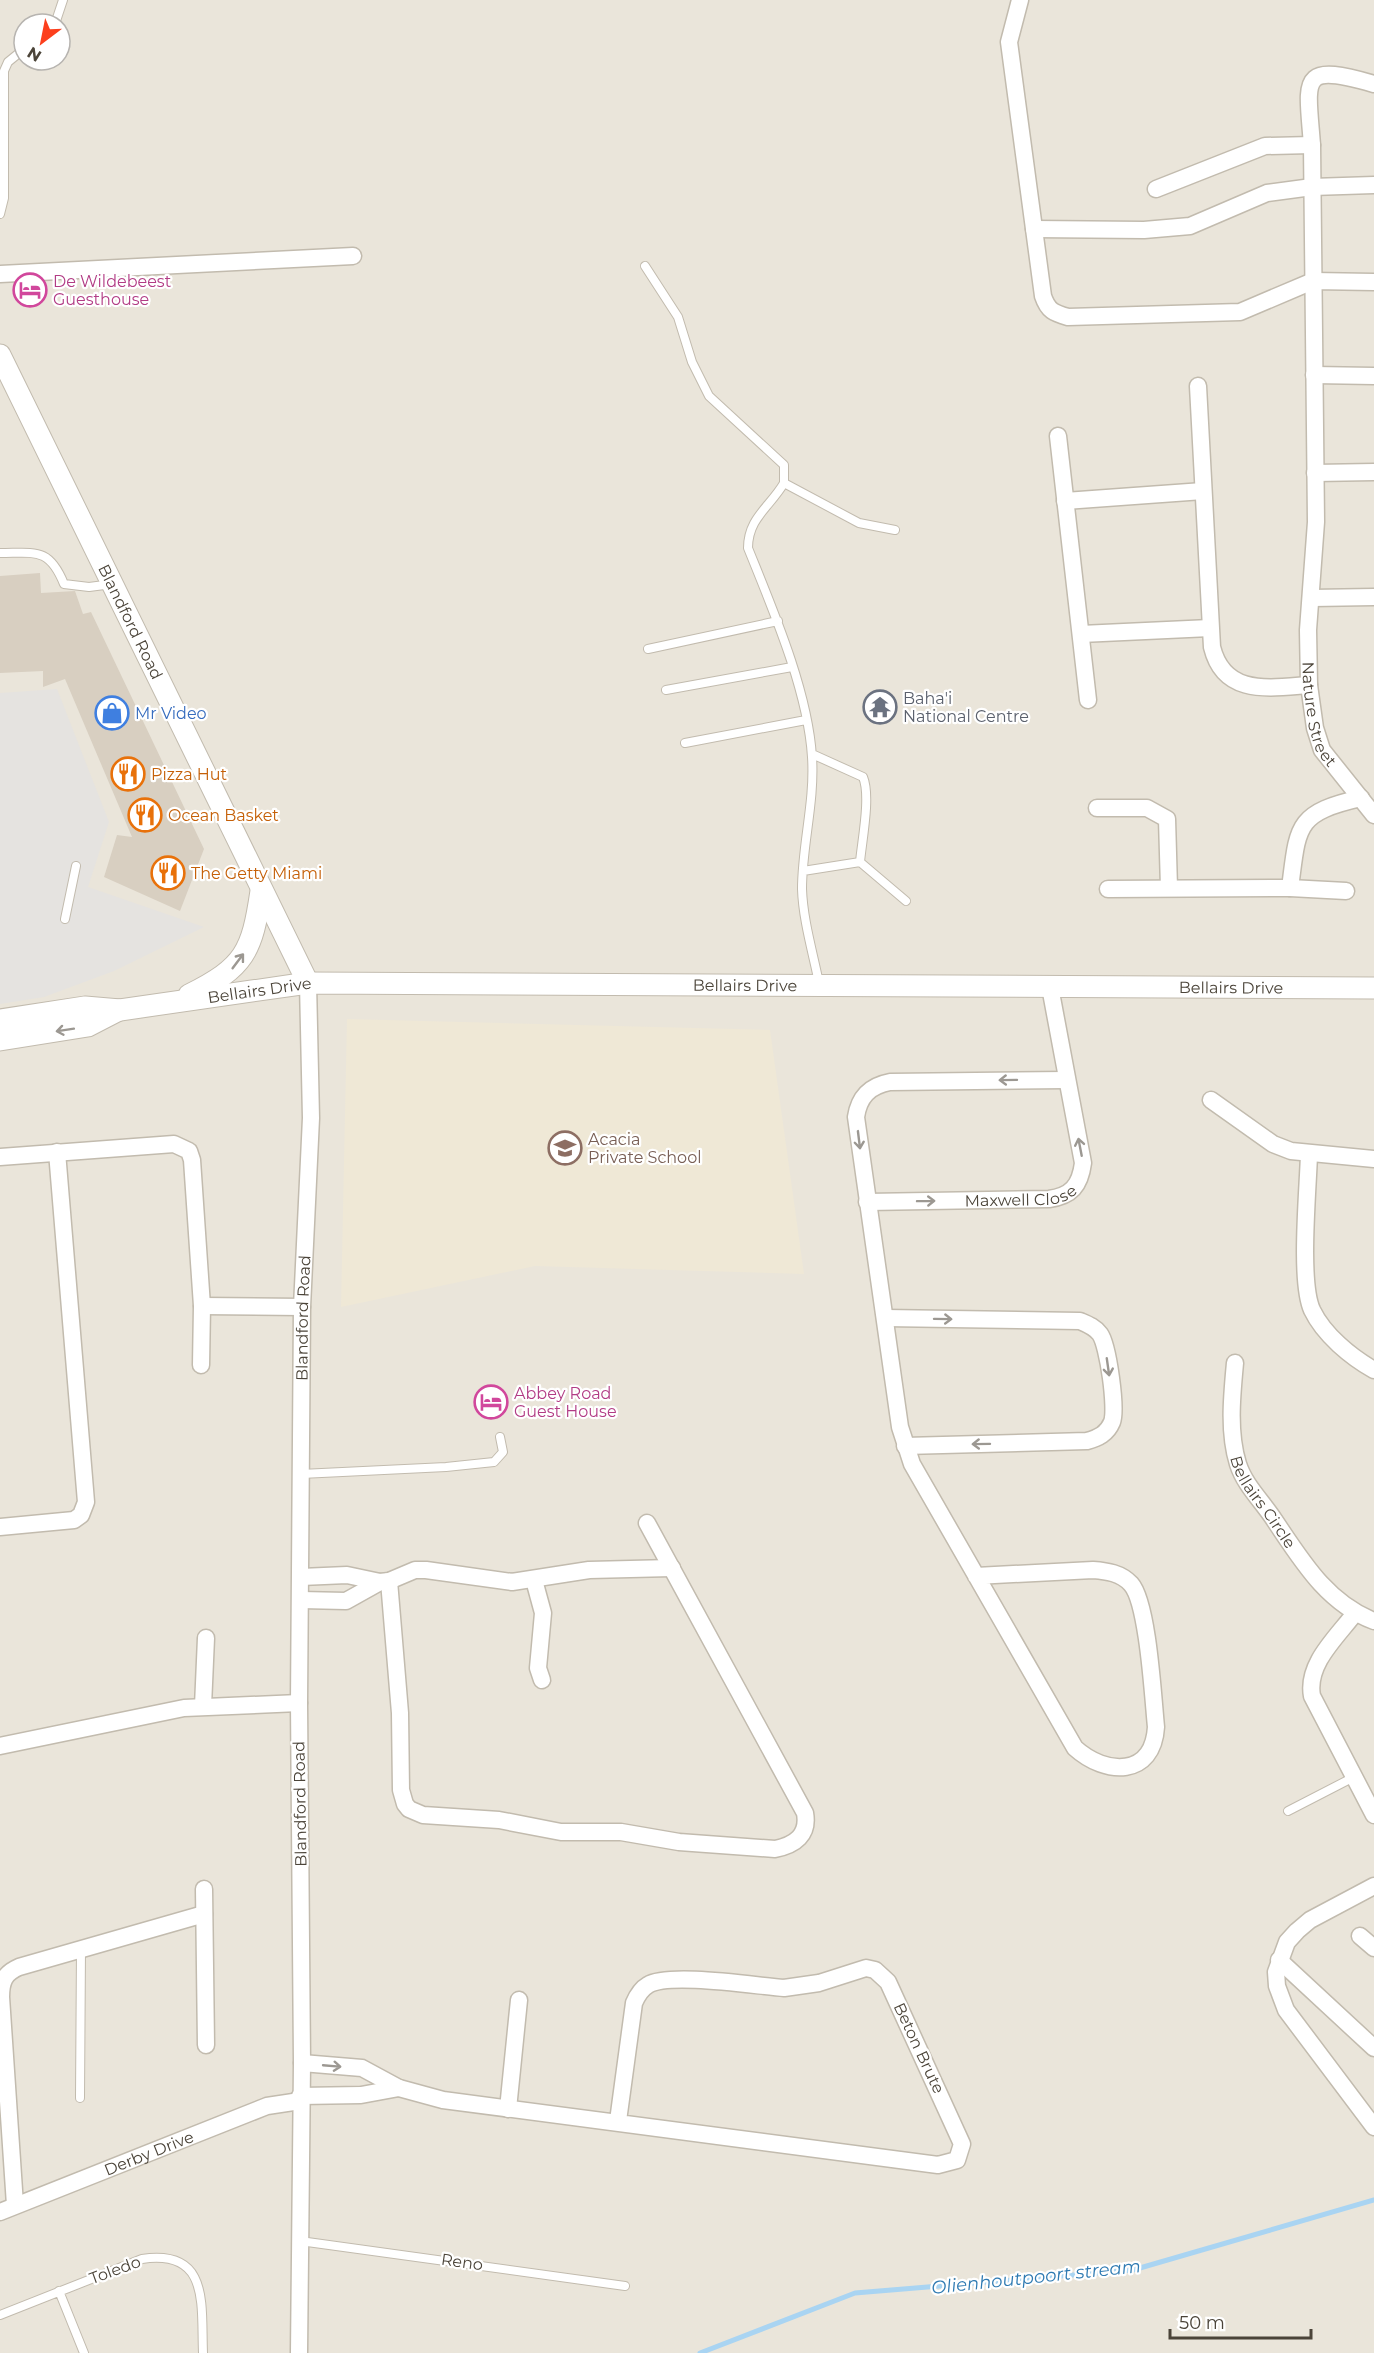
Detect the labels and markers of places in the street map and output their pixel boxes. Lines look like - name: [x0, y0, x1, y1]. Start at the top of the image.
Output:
- hotel icon: De Wildebeest Guesthouse: [12, 272, 48, 308]
- place label: De Wildebeest Guesthouse: [53, 272, 172, 309]
- temple icon: Baha'i National Centre: [862, 689, 898, 725]
- place label: Baha'i National Centre: [903, 689, 1029, 726]
- shop icon: Mr Video: [94, 695, 130, 731]
- place label: Mr Video: [135, 704, 207, 723]
- restaurant icon: Pizza Hut: [110, 756, 146, 792]
- place label: Pizza Hut: [151, 765, 228, 784]
- restaurant icon: Ocean Basket: [127, 797, 163, 833]
- place label: Ocean Basket: [168, 806, 279, 825]
- restaurant icon: The Getty Miami: [150, 855, 186, 891]
- place label: The Getty Miami: [191, 864, 322, 883]
- school or university icon: Acacia Private School: [547, 1130, 583, 1166]
- place label: Acacia Private School: [588, 1130, 701, 1167]
- hotel icon: Abbey Road Guest House: [473, 1384, 509, 1420]
- place label: Abbey Road Guest House: [514, 1384, 617, 1421]

